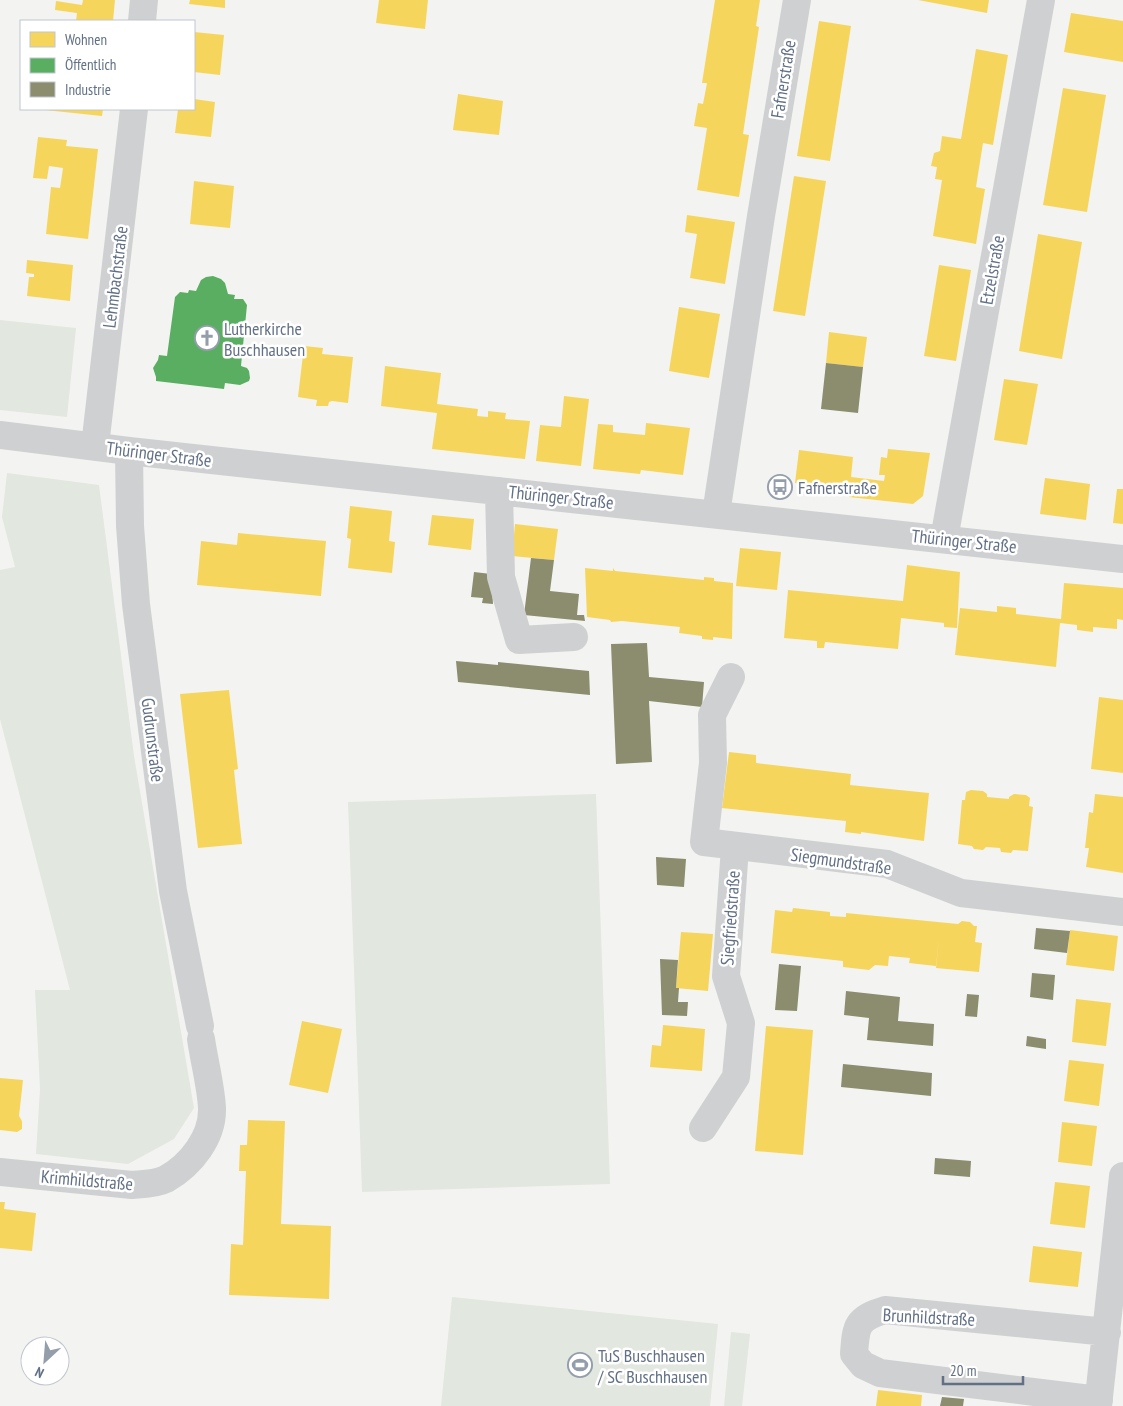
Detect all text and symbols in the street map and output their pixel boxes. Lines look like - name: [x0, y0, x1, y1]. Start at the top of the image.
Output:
- legend: [20, 20, 195, 110]
- text: Wohnen: [65, 30, 107, 49]
- street label: Fafnerstraße: [765, 38, 801, 120]
- text: Öffentlich: [65, 55, 116, 74]
- text: Industrie: [65, 80, 111, 99]
- street label: Lehmbachstraße: [97, 225, 133, 329]
- street label: Etzelstraße: [975, 234, 1009, 306]
- place label: Lutherkirche Buschhausen: [224, 317, 305, 361]
- church icon: Lutherkirche Buschhausen: [194, 325, 220, 351]
- street label: Thüringer Straße: [105, 436, 213, 472]
- bus stop icon: Fafnerstraße: [767, 474, 793, 500]
- place label: Fafnerstraße: [798, 476, 877, 499]
- street label: Thüringer Straße: [507, 480, 615, 514]
- street label: Thüringer Straße: [910, 524, 1018, 558]
- street label: Gudrunstraße: [136, 697, 170, 783]
- street label: Siegmundstraße: [789, 843, 893, 879]
- street label: Siegfriedstraße: [715, 870, 745, 966]
- street label: Krimhildstraße: [40, 1165, 134, 1195]
- street label: Brunhildstraße: [882, 1303, 976, 1331]
- north arrow: [20, 1336, 70, 1386]
- place label: TuS Buschhausen / SC Buschhausen: [597, 1344, 707, 1388]
- sports icon: TuS Buschhausen / SC Buschhausen: [567, 1352, 593, 1378]
- scale bar: [943, 1354, 1023, 1386]
- text: 20 m: [950, 1361, 976, 1380]
- text: N: [32, 1363, 47, 1382]

